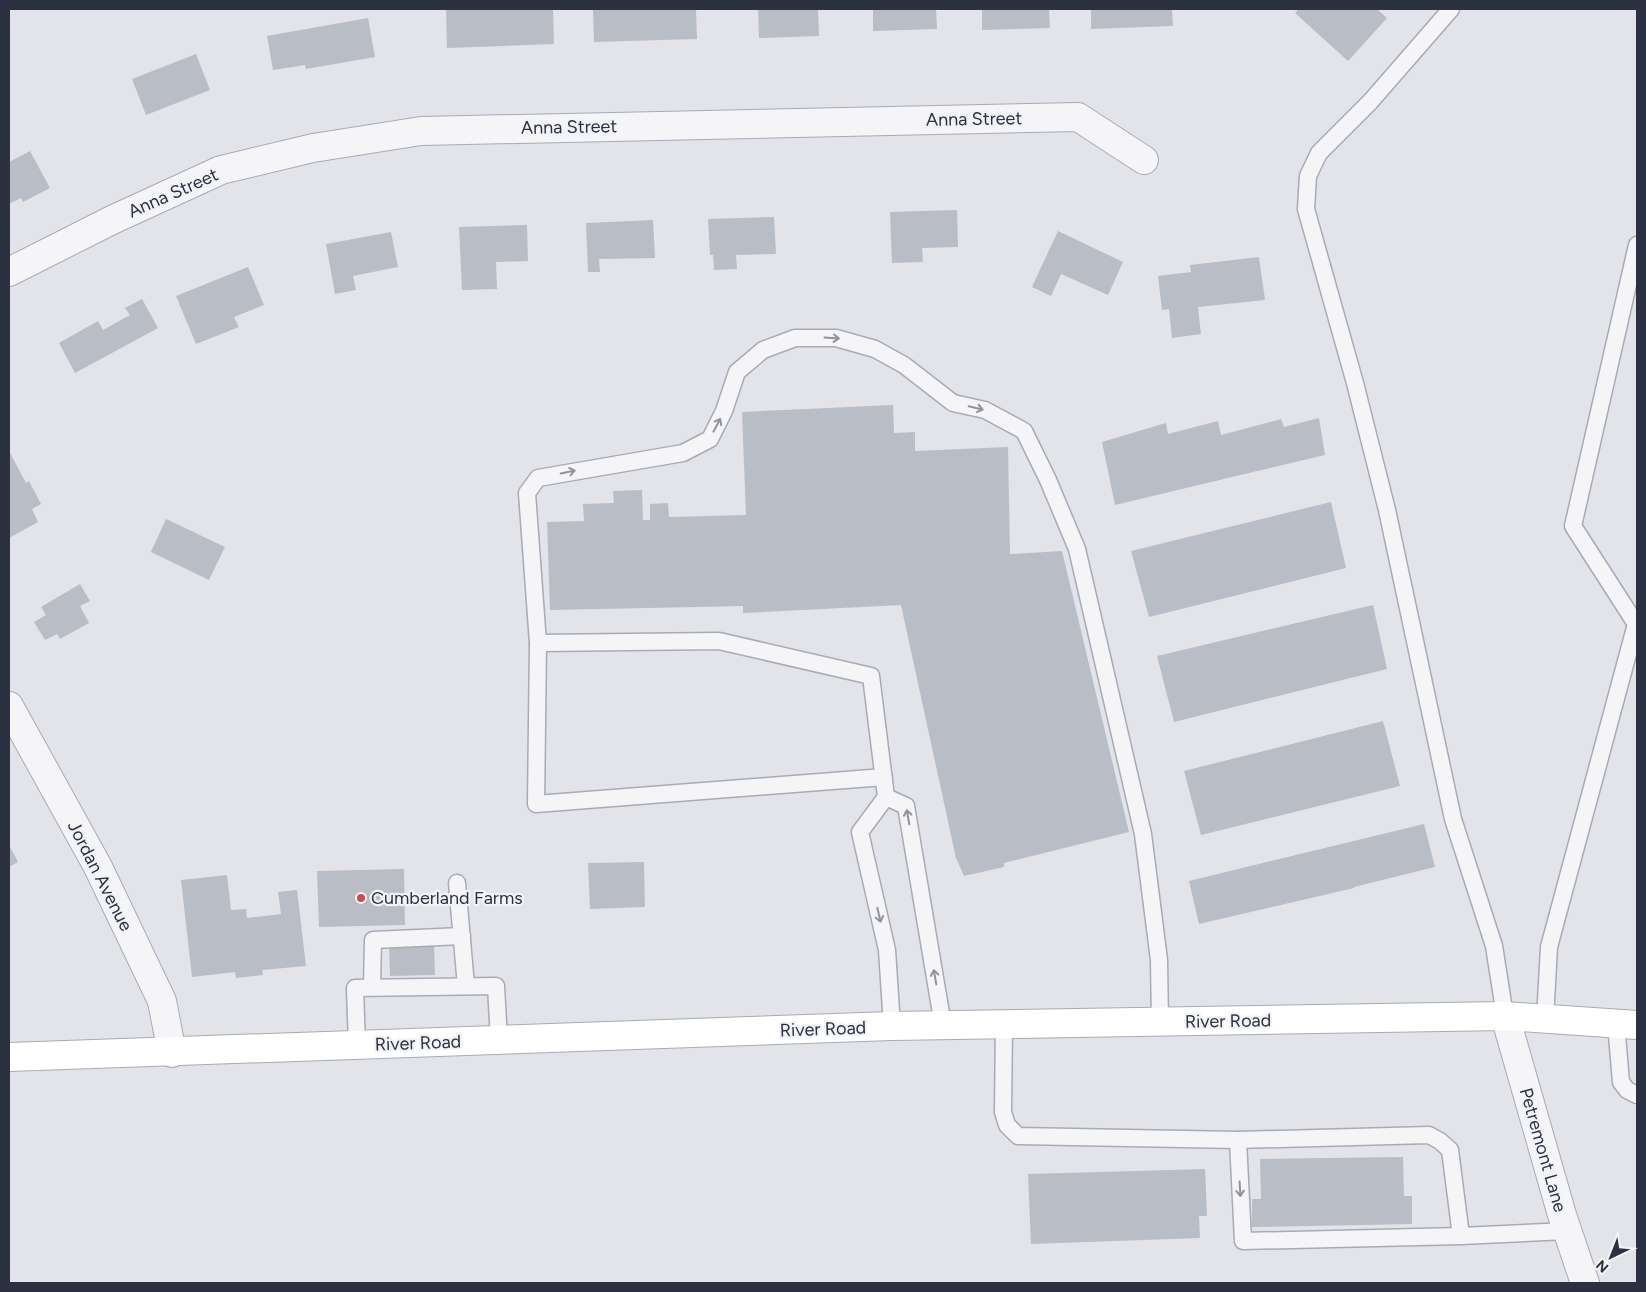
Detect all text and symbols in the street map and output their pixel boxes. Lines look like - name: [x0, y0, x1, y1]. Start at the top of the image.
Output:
- street label: Anna Street: [926, 107, 1023, 131]
- street label: Anna Street: [521, 115, 618, 139]
- street label: Anna Street: [125, 163, 222, 223]
- one-way arrow: [824, 334, 840, 343]
- one-way arrow: [967, 404, 983, 413]
- one-way arrow: [712, 418, 722, 433]
- one-way arrow: [559, 467, 575, 477]
- one-way arrow: [903, 810, 913, 826]
- street label: Jordan Avenue: [63, 817, 137, 935]
- place label: Cumberland Farms: [371, 887, 523, 909]
- marker: Cumberland Farms: [355, 892, 367, 904]
- one-way arrow: [875, 906, 884, 922]
- one-way arrow: [929, 970, 939, 986]
- street label: River Road: [1185, 1009, 1271, 1033]
- street label: River Road: [779, 1016, 867, 1042]
- street label: River Road: [374, 1030, 462, 1056]
- street label: Petremont Lane: [1515, 1085, 1571, 1215]
- one-way arrow: [1236, 1181, 1245, 1197]
- north arrow: [1586, 1232, 1636, 1282]
- text: N: [1593, 1256, 1612, 1276]

